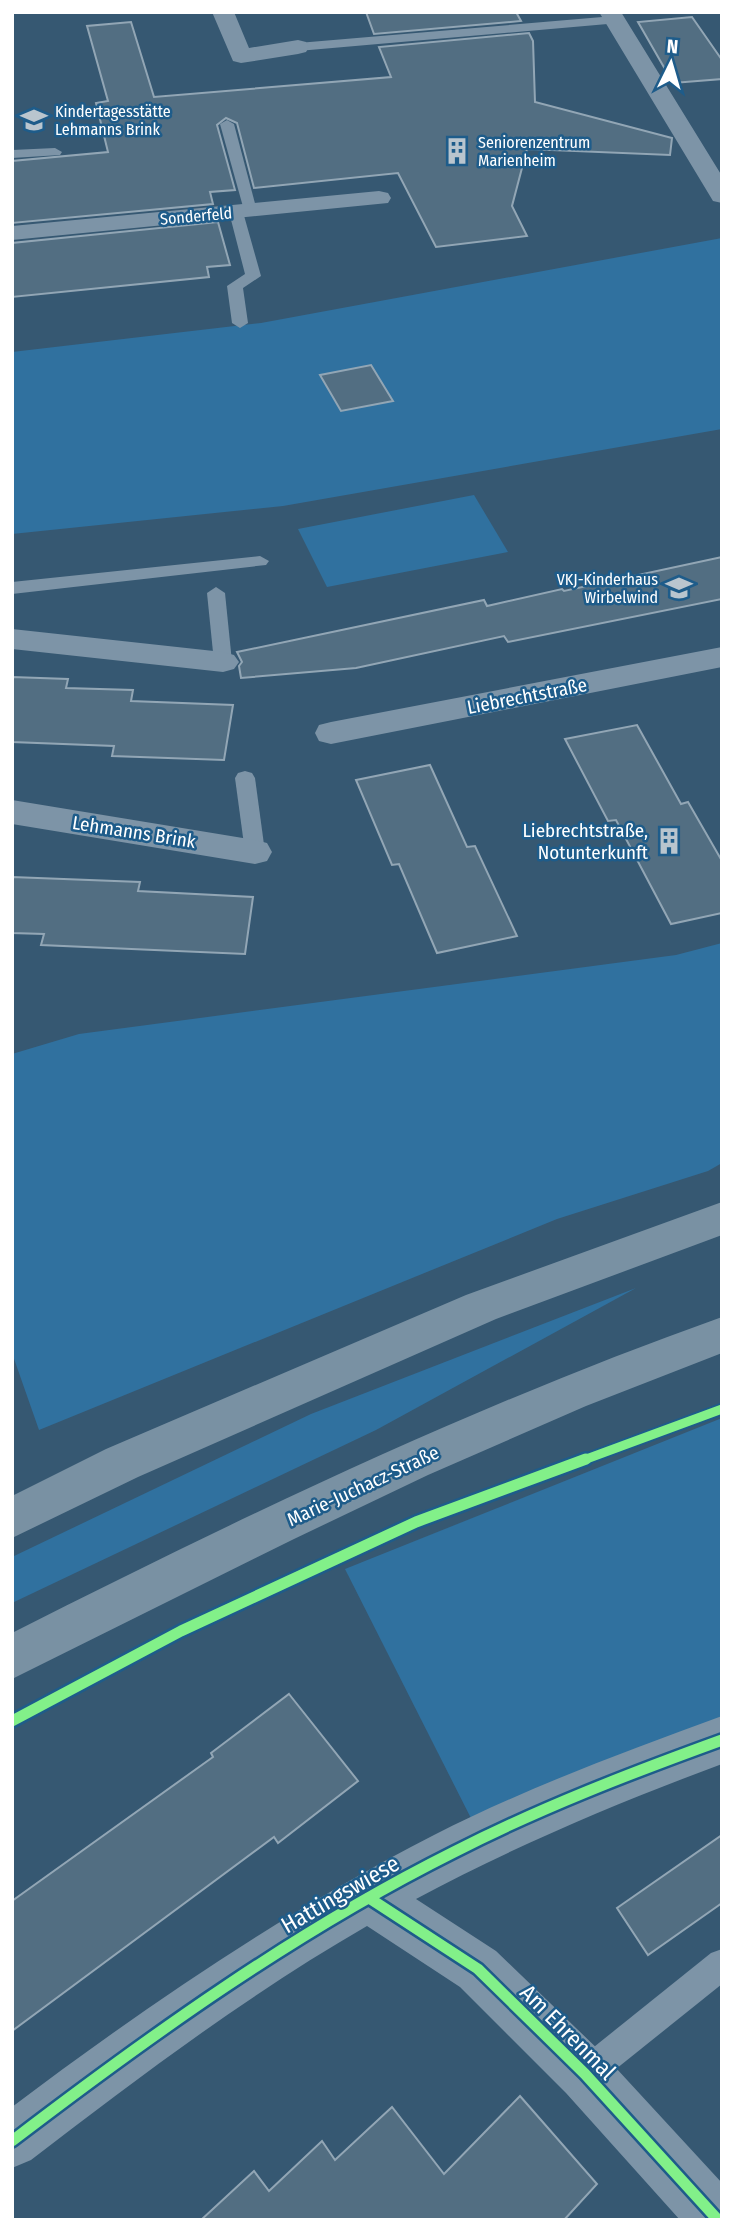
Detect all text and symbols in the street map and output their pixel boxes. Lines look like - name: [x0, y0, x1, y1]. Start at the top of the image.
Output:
- north arrow: [636, 28, 706, 98]
- text: N: [666, 35, 679, 59]
- place label: Kindertagesstätte Lehmanns Brink: [55, 102, 171, 139]
- school or university icon: Kindertagesstätte Lehmanns Brink: [19, 105, 49, 135]
- place label: Seniorenzentrum Marienheim: [478, 133, 590, 170]
- building icon: Seniorenzentrum Marienheim: [442, 136, 472, 166]
- street label: Sonderfeld: [159, 203, 233, 229]
- place label: VKJ-Kinderhaus Wirbelwind: [557, 570, 658, 607]
- school or university icon: VKJ-Kinderhaus Wirbelwind: [664, 573, 694, 603]
- street label: Liebrechtstraße: [465, 673, 589, 719]
- street label: Lehmanns Brink: [71, 811, 197, 853]
- place label: Liebrechtstraße, Notunterkunft: [522, 819, 649, 864]
- building icon: Liebrechtstraße, Notunterkunft: [654, 826, 684, 856]
- street label: Marie-Juchacz-Straße: [283, 1441, 443, 1531]
- street label: Hattingswiese: [276, 1849, 404, 1939]
- street label: Am Ehrenmal: [514, 1978, 622, 2086]

